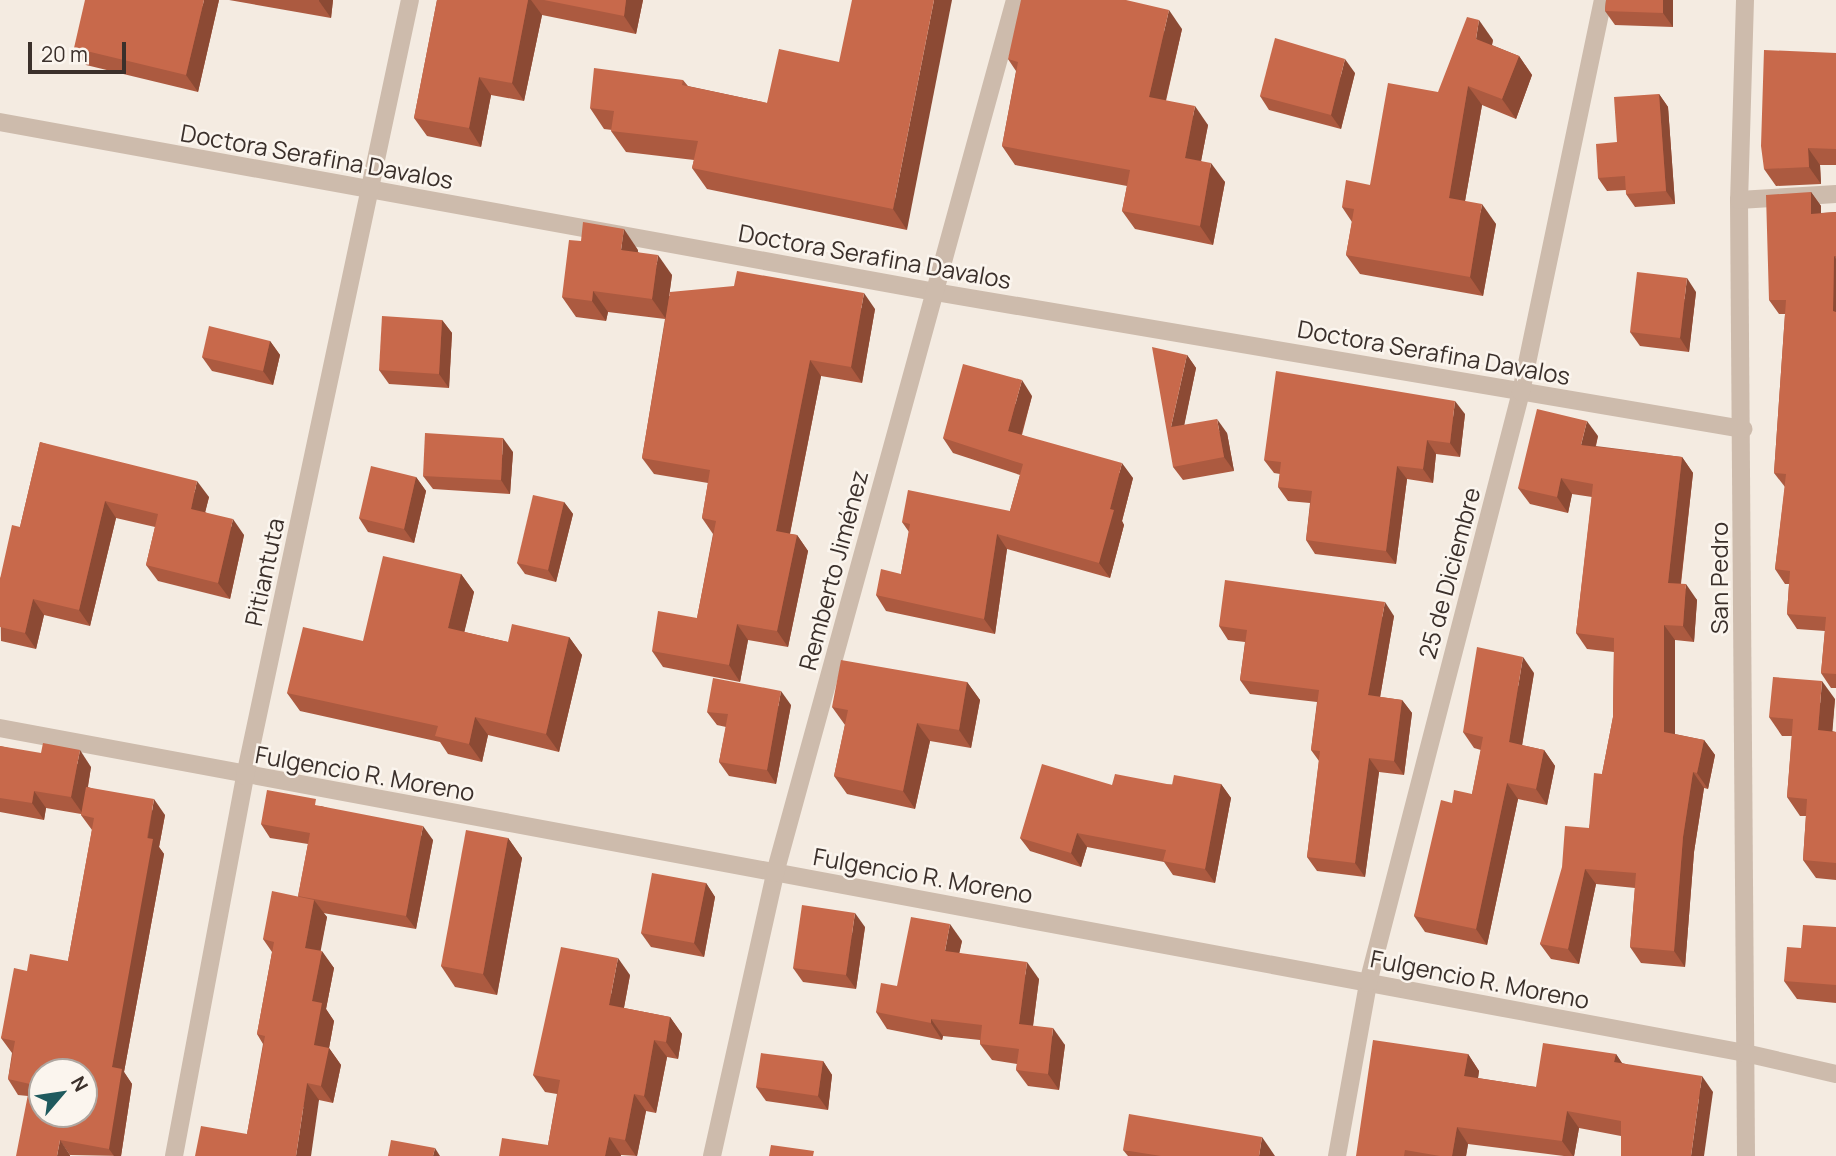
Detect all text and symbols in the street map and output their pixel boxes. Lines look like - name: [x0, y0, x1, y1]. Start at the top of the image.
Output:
- scale bar: [32, 28, 130, 72]
- text: 20 m: [41, 40, 88, 68]
- street label: Doctora Serafina Davalos: [178, 118, 456, 194]
- street label: Doctora Serafina Davalos: [736, 218, 1014, 294]
- street label: Doctora Serafina Davalos: [1295, 314, 1573, 390]
- street label: Remberto Jiménez: [792, 467, 874, 673]
- street label: 25 de Diciembre: [1412, 484, 1486, 662]
- street label: Pitiantuta: [239, 515, 289, 629]
- street label: San Pedro: [1705, 522, 1733, 634]
- street label: Fulgencio R. Moreno: [253, 740, 477, 806]
- street label: Fulgencio R. Moreno: [811, 842, 1035, 908]
- street label: Fulgencio R. Moreno: [1368, 944, 1592, 1014]
- north arrow: [28, 1058, 98, 1128]
- text: N: [65, 1072, 94, 1096]

